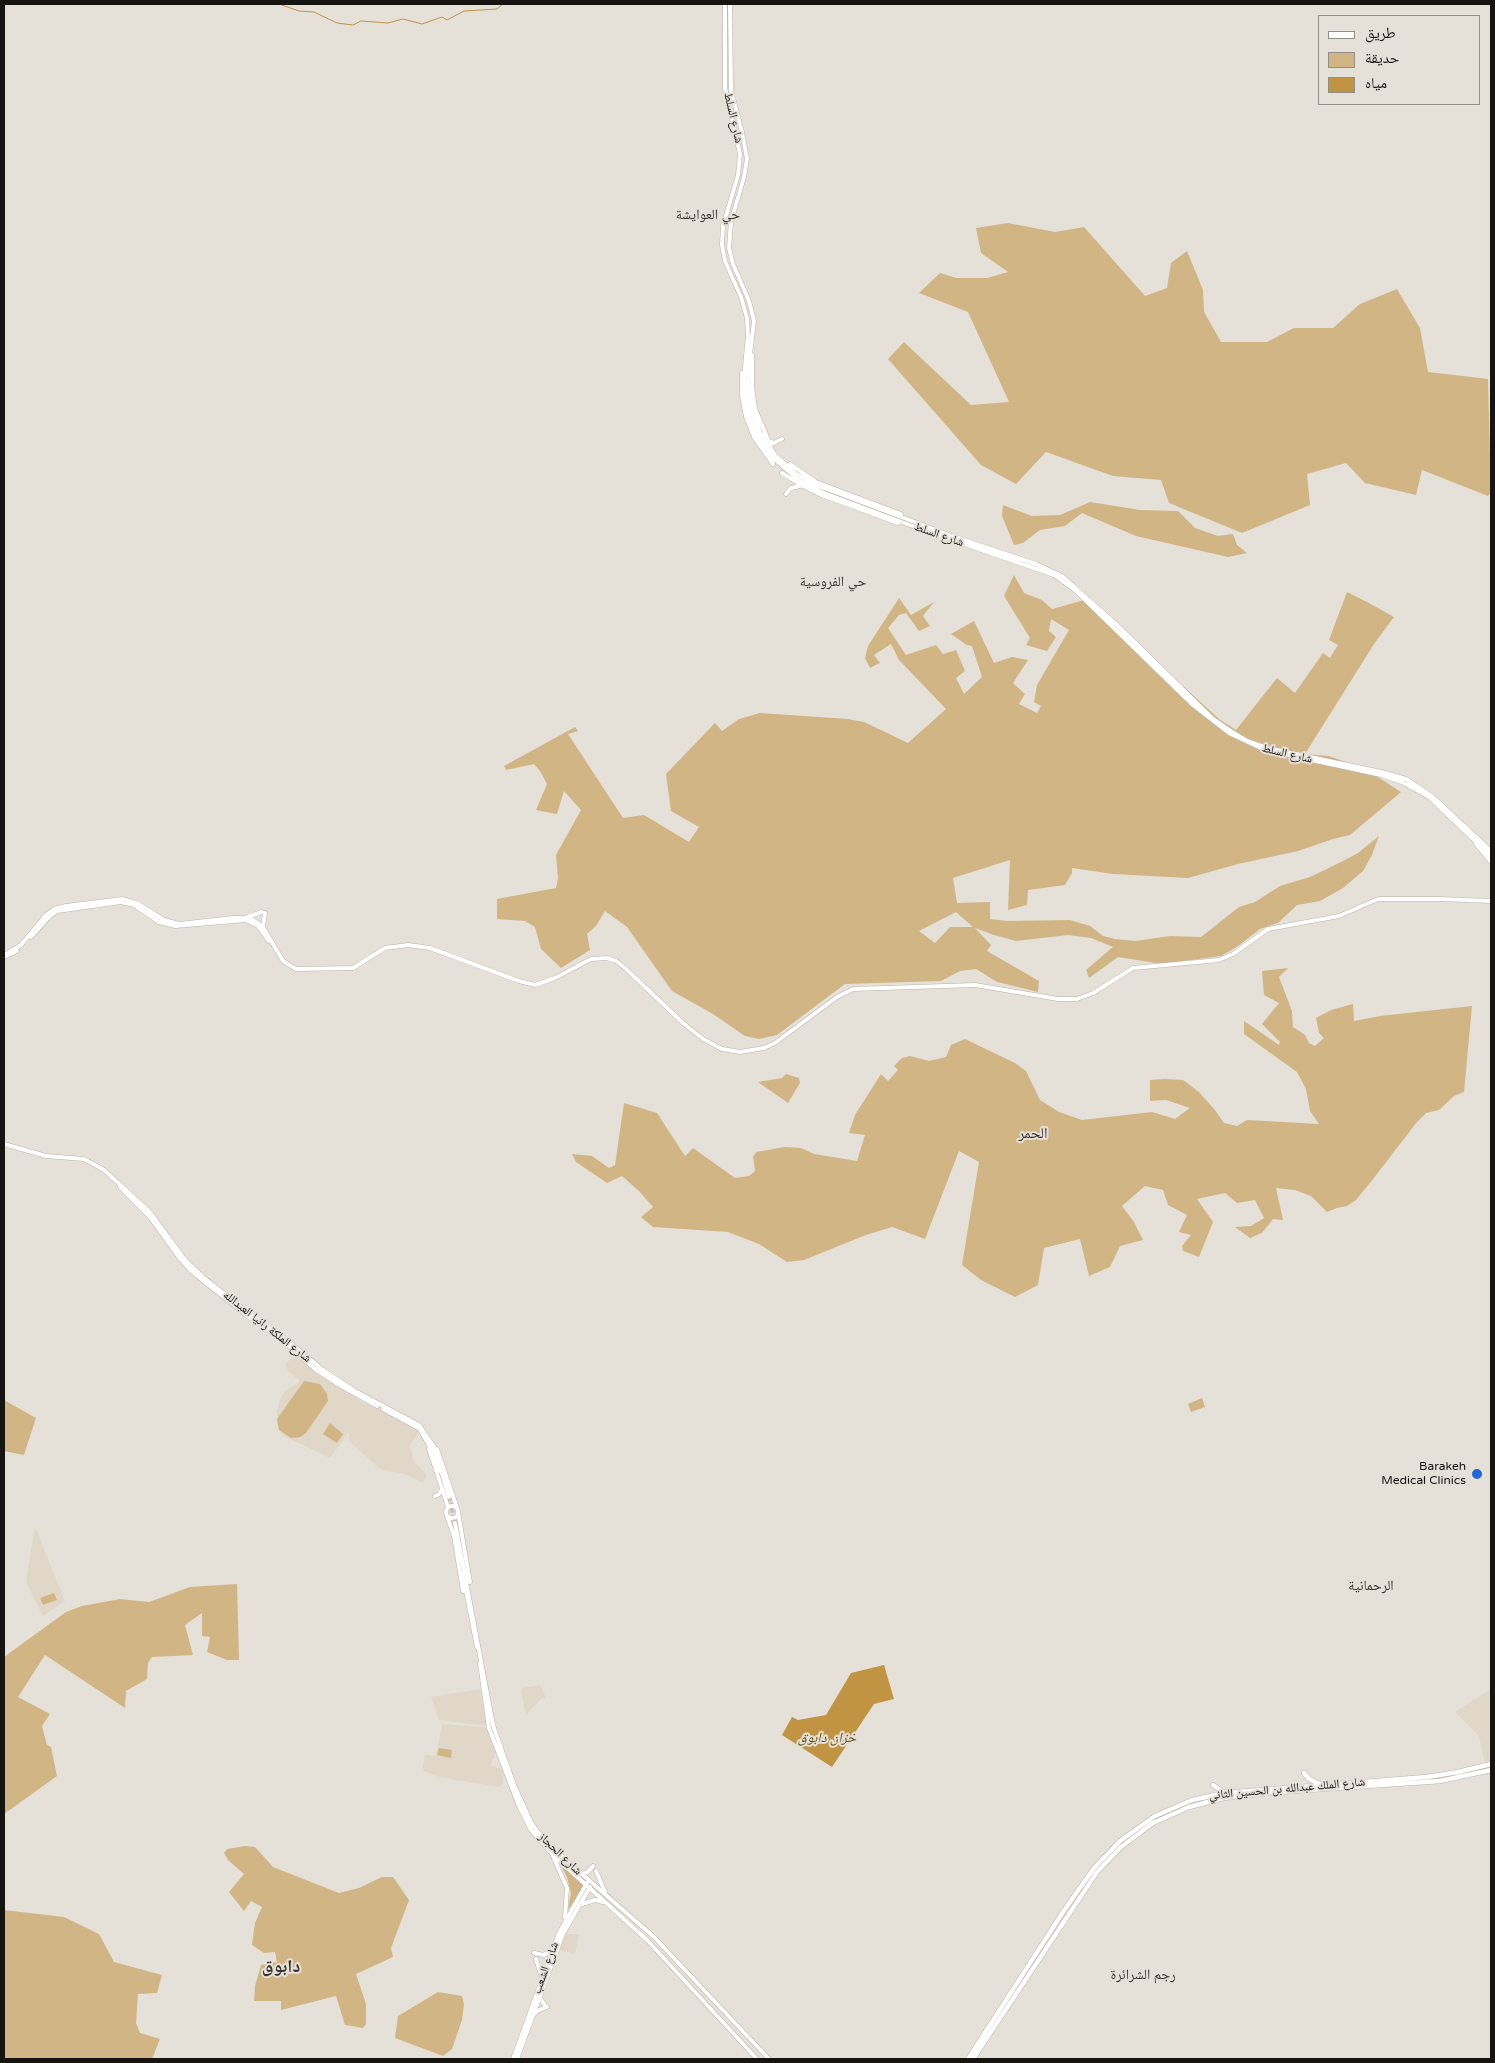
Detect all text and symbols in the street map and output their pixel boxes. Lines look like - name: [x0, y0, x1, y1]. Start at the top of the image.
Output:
- legend: [1318, 15, 1480, 105]
- text: طريق: [1365, 24, 1396, 42]
- text: حديقة: [1365, 49, 1399, 67]
- text: مياه: [1365, 74, 1387, 92]
- street label: شارع السلط: [720, 91, 746, 145]
- district label: حي العوايشة: [676, 207, 740, 223]
- street label: شارع السلط: [912, 520, 966, 550]
- district label: حي الفروسية: [800, 574, 866, 590]
- street label: شارع السلط: [1260, 741, 1314, 767]
- district label: الحمر: [1019, 1125, 1047, 1143]
- street label: شارع الملكة رانيا العبدالله: [220, 1288, 314, 1366]
- place label: Barakeh Medical Clinics: [1381, 1460, 1466, 1488]
- marker: Barakeh Medical Clinics: [1470, 1467, 1484, 1481]
- district label: الرحمانية: [1348, 1578, 1394, 1594]
- water label: خزان دابوق: [798, 1730, 856, 1746]
- street label: شارع الملك عبدالله بن الحسين الثاني: [1208, 1775, 1366, 1803]
- street label: شارع الحجاز: [535, 1830, 585, 1878]
- street label: شارع الشعب: [530, 1940, 562, 1996]
- district label: دابوق: [262, 1956, 300, 1978]
- district label: رجم الشرائرة: [1110, 1967, 1176, 1983]

